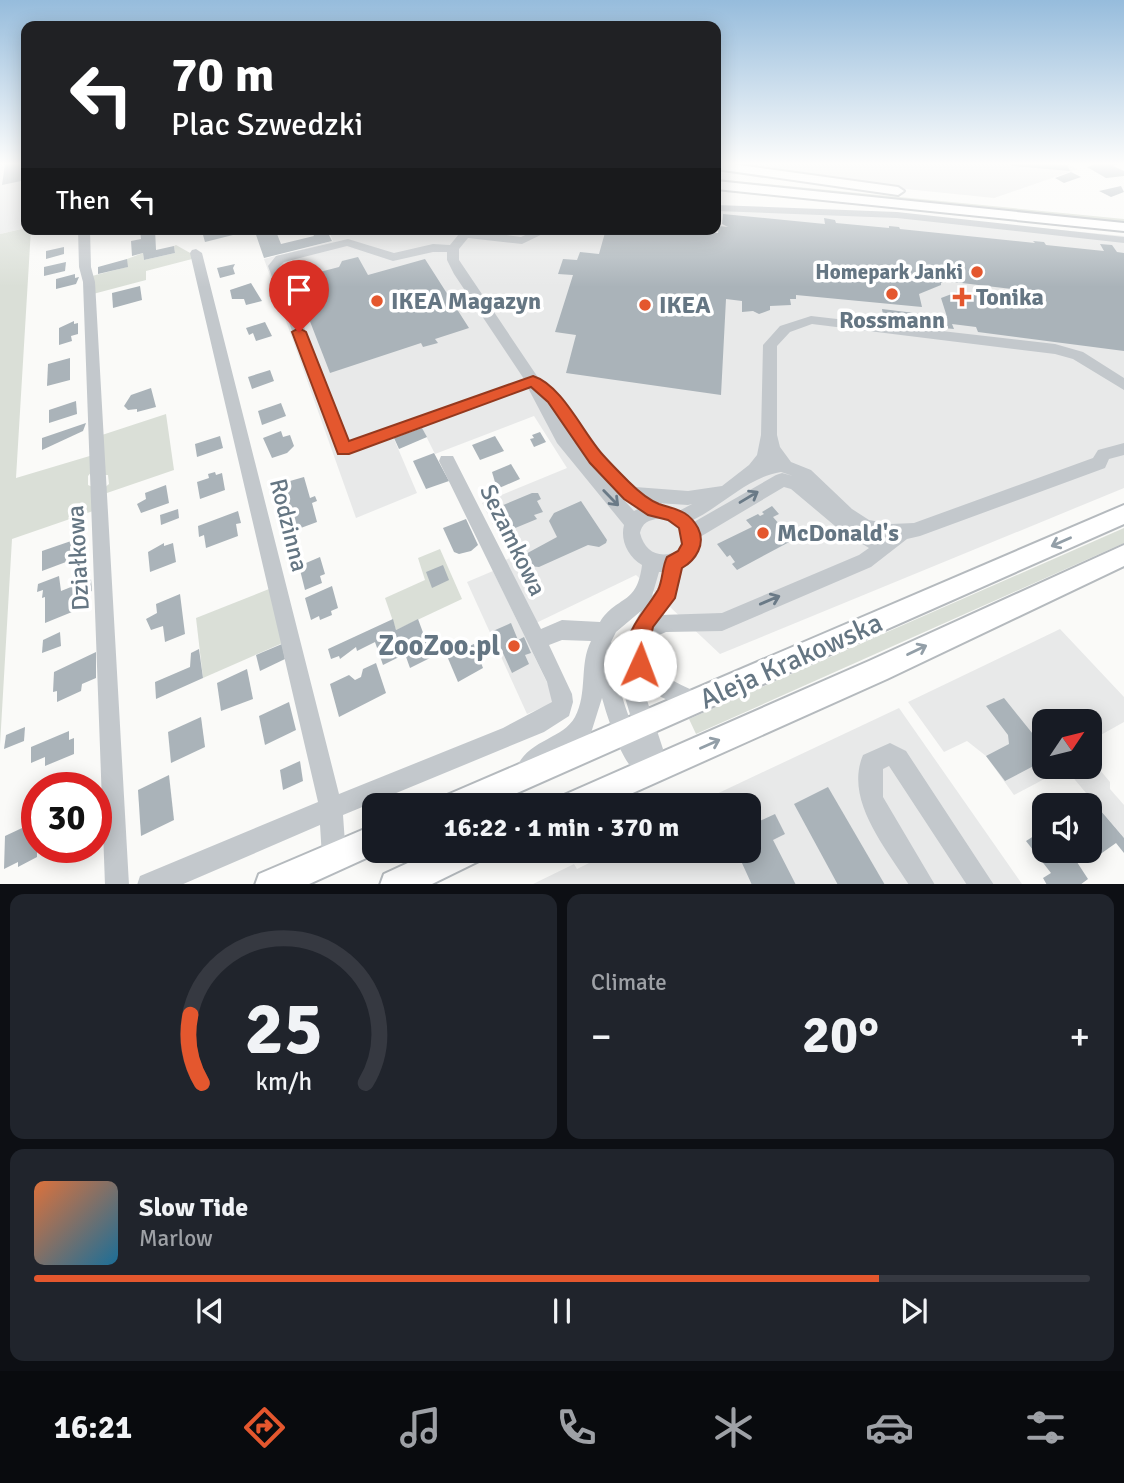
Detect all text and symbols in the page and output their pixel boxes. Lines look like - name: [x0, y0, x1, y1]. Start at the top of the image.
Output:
- text: 70 m: [171, 45, 274, 105]
- icon: left: [56, 49, 147, 140]
- text: Plac Szwedzki: [171, 105, 363, 144]
- icon: left: [124, 182, 162, 220]
- text: Then: [56, 185, 110, 217]
- place label: Homepark Janki: [815, 259, 963, 285]
- pin: [269, 260, 329, 332]
- marker: Homepark Janki: [969, 264, 985, 280]
- icon: arrive: [280, 271, 318, 309]
- place label: Tonika: [976, 282, 1044, 312]
- place label: IKEA Magazyn: [391, 286, 541, 316]
- marker: Rossmann: [884, 286, 900, 302]
- marker: Tonika: [954, 289, 970, 305]
- place label: IKEA: [659, 290, 711, 320]
- marker: IKEA Magazyn: [369, 293, 385, 309]
- marker: IKEA: [637, 297, 653, 313]
- place label: Rossmann: [839, 305, 945, 335]
- street label: Rodzinna: [263, 475, 315, 575]
- street label: Sezamkowa: [473, 479, 553, 601]
- one-way arrow: [603, 489, 620, 506]
- one-way arrow: [739, 490, 759, 504]
- street label: Działkowa: [60, 504, 96, 612]
- place label: McDonald's: [777, 518, 899, 548]
- marker: McDonald's: [755, 525, 771, 541]
- one-way arrow: [1051, 536, 1073, 549]
- one-way arrow: [759, 593, 781, 606]
- street label: Aleja Krakowska: [694, 606, 888, 716]
- position arrow: [603, 628, 677, 702]
- place label: ZooZoo.pl: [378, 629, 500, 663]
- marker: ZooZoo.pl: [506, 638, 522, 654]
- one-way arrow: [906, 643, 927, 657]
- north arrow: [1032, 709, 1102, 779]
- map controls: [1032, 709, 1102, 863]
- one-way arrow: [699, 736, 720, 750]
- speed limit sign: 30: [21, 772, 112, 863]
- button: sound: [1032, 793, 1102, 863]
- text: 16:22 · 1 min · 370 m: [444, 812, 679, 844]
- text: Climate: [591, 968, 667, 997]
- text: 25: [244, 985, 323, 1074]
- text: 20°: [802, 1003, 879, 1067]
- text: −: [591, 1013, 612, 1060]
- text: +: [1069, 1013, 1090, 1060]
- text: km/h: [255, 1065, 312, 1096]
- text: Slow Tide: [139, 1192, 248, 1224]
- text: Marlow: [139, 1224, 213, 1253]
- icon: previous: [191, 1292, 229, 1330]
- icon: pause: [543, 1292, 581, 1330]
- icon: next: [895, 1292, 933, 1330]
- icon: directions: [240, 1403, 289, 1452]
- icon: music: [396, 1403, 445, 1452]
- icon: phone: [552, 1403, 601, 1452]
- icon: climate: [709, 1403, 758, 1452]
- icon: car: [865, 1403, 914, 1452]
- icon: filters: [1021, 1403, 1070, 1452]
- text: 16:21: [54, 1408, 132, 1447]

